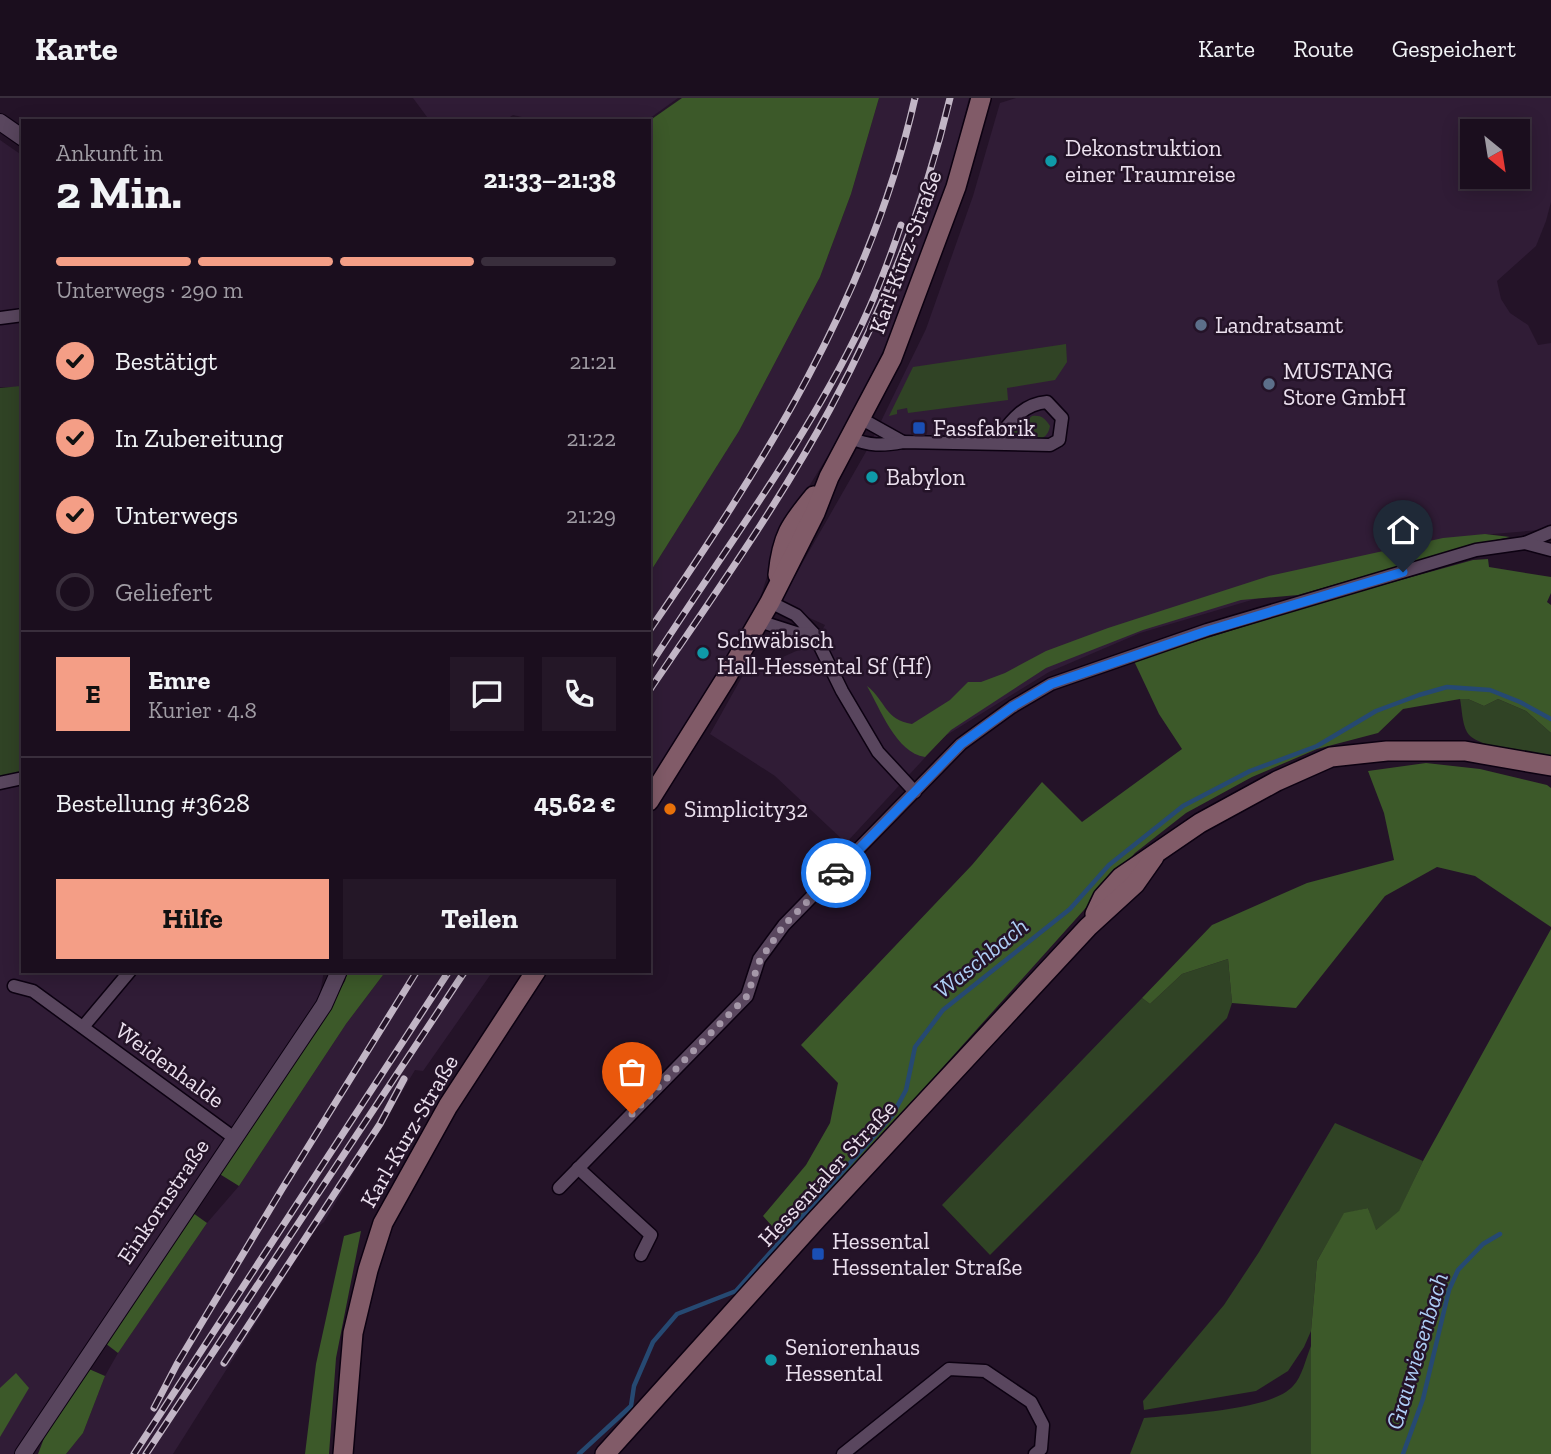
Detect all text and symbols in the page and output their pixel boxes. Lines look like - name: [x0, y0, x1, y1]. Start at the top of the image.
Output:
- text: Karte: [35, 29, 118, 68]
- text: Karte: [1198, 34, 1255, 63]
- text: Route: [1293, 34, 1354, 63]
- text: Gespeichert: [1392, 34, 1516, 63]
- north arrow: [1460, 119, 1530, 189]
- map controls: [1460, 119, 1530, 189]
- place label: Dekonstruktion einer Traumreise: [1065, 134, 1236, 188]
- text: Ankunft in: [56, 139, 163, 167]
- marker: Dekonstruktion einer Traumreise: [1043, 153, 1059, 169]
- text: 21:33–21:38: [484, 163, 616, 195]
- text: 2 Min.: [56, 165, 182, 220]
- street label: Karl-Kurz-Straße: [863, 167, 947, 337]
- text: Unterwegs · 290 m: [56, 276, 243, 304]
- place label: Landratsamt: [1215, 311, 1344, 339]
- marker: Landratsamt: [1193, 317, 1209, 333]
- icon: check: [56, 342, 94, 380]
- text: Bestätigt: [115, 345, 217, 377]
- text: 21:21: [569, 347, 616, 375]
- place label: MUSTANG Store GmbH: [1283, 357, 1406, 411]
- marker: MUSTANG Store GmbH: [1261, 376, 1277, 392]
- place label: Fassfabrik: [933, 414, 1036, 442]
- icon: check: [56, 419, 94, 457]
- marker: Fassfabrik: [911, 420, 927, 436]
- text: In Zubereitung: [115, 422, 283, 454]
- text: 21:22: [566, 424, 616, 452]
- place label: Babylon: [886, 463, 965, 491]
- marker: Babylon: [864, 469, 880, 485]
- icon: check: [56, 496, 94, 534]
- text: Unterwegs: [115, 499, 238, 531]
- pin: [1373, 500, 1433, 572]
- text: 21:29: [566, 501, 616, 529]
- icon: home: [1384, 511, 1422, 549]
- text: Geliefert: [115, 576, 213, 608]
- place label: Schwäbisch Hall-Hessental Sf (Hf): [717, 626, 931, 680]
- marker: Schwäbisch Hall-Hessental Sf (Hf): [695, 645, 711, 661]
- button: chat: [450, 657, 524, 731]
- button: phone: [542, 657, 616, 731]
- text: Emre: [148, 664, 210, 696]
- text: E: [85, 678, 101, 710]
- text: Kurier · 4.8: [148, 696, 257, 724]
- text: Bestellung #3628: [56, 787, 250, 819]
- text: 45.62 €: [534, 787, 616, 819]
- place label: Simplicity32: [684, 795, 808, 823]
- marker: Simplicity32: [662, 801, 678, 817]
- courier: [801, 838, 871, 908]
- icon: car: [817, 854, 855, 892]
- button: Hilfe: [56, 879, 329, 959]
- button: Teilen: [343, 879, 616, 959]
- water label: Waschbach: [928, 911, 1034, 1004]
- street label: Weidenhalde: [110, 1016, 230, 1114]
- pin: [602, 1042, 662, 1114]
- street label: Karl-Kurz-Straße: [354, 1050, 464, 1212]
- icon: bag: [613, 1053, 651, 1091]
- street label: Hessentaler Straße: [752, 1094, 902, 1252]
- street label: Einkornstraße: [111, 1133, 215, 1269]
- place label: Hessental Hessentaler Straße: [832, 1227, 1022, 1281]
- marker: Hessental Hessentaler Straße: [810, 1246, 826, 1262]
- water label: Grauwiesenbach: [1379, 1269, 1454, 1433]
- place label: Seniorenhaus Hessental: [785, 1333, 920, 1387]
- marker: Seniorenhaus Hessental: [763, 1352, 779, 1368]

